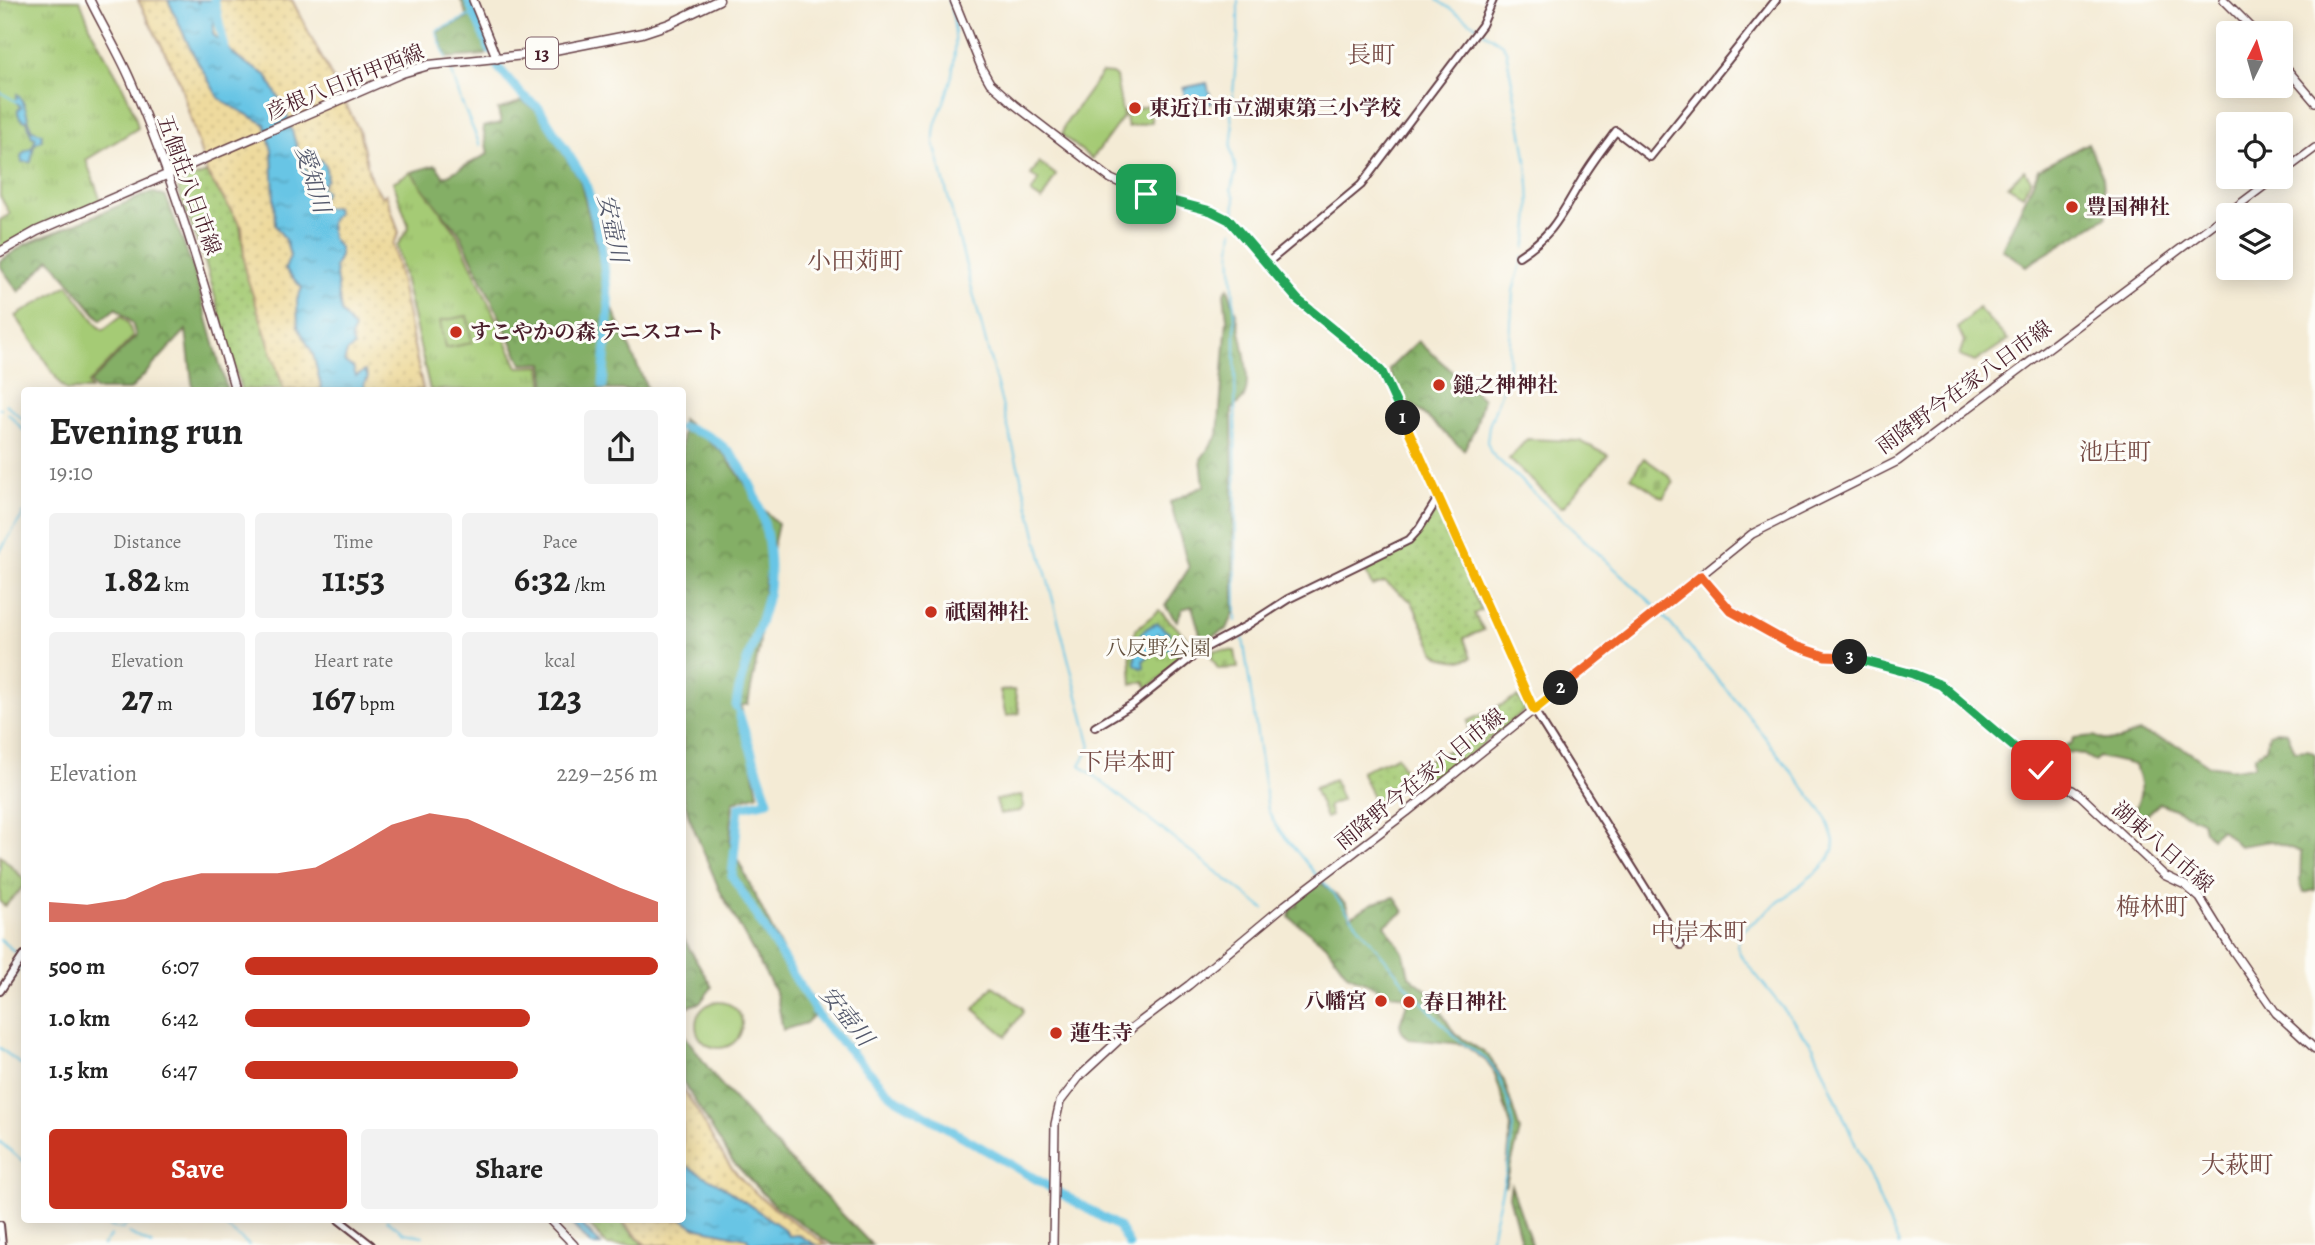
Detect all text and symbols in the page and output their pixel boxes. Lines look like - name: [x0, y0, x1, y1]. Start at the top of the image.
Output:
- north arrow: [2216, 21, 2292, 98]
- map controls: [2216, 21, 2293, 280]
- street label: 彦根八日市甲西線: [262, 38, 428, 126]
- road number: 13: [526, 38, 558, 68]
- district label: 長町: [1347, 39, 1395, 71]
- place label: 東近江市立湖東第三小学校: [1149, 94, 1401, 122]
- marker: 東近江市立湖東第三小学校: [1127, 100, 1143, 116]
- street label: 五個荘八日市線: [151, 111, 227, 259]
- button: locate: [2216, 112, 2293, 189]
- water label: 愛知川: [288, 142, 338, 220]
- pin: [1116, 164, 1176, 224]
- icon: arrive: [1127, 175, 1165, 213]
- water label: 安壺川: [590, 191, 635, 268]
- place label: 豊国神社: [2086, 193, 2170, 221]
- marker: 豊国神社: [2064, 199, 2080, 215]
- button: layers: [2216, 203, 2293, 280]
- district label: 小田苅町: [807, 245, 903, 277]
- street label: 雨降野今在家八日市線: [1871, 314, 2057, 460]
- place label: すこやかの森 テニスコート: [470, 318, 725, 346]
- marker: すこやかの森 テニスコート: [448, 324, 464, 340]
- place label: 鎚之神神社: [1453, 371, 1558, 399]
- marker: 鎚之神神社: [1431, 377, 1447, 393]
- pin: 1: [1386, 400, 1420, 436]
- text: 1: [1399, 404, 1406, 430]
- text: Evening run: [49, 405, 243, 457]
- button: share: [584, 410, 658, 484]
- district label: 池庄町: [2079, 436, 2151, 468]
- text: 19:10: [49, 457, 93, 488]
- text: Distance: [113, 529, 181, 555]
- text: Time: [334, 529, 373, 555]
- text: Pace: [542, 529, 577, 555]
- text: 1.82: [105, 555, 161, 603]
- text: 11:53: [322, 555, 385, 603]
- text: 6:32: [514, 555, 571, 603]
- text: km: [161, 572, 190, 598]
- text: /km: [571, 572, 606, 598]
- place label: 祇園神社: [945, 598, 1029, 626]
- marker: 祇園神社: [923, 604, 939, 620]
- park label: 八反野公園: [1106, 634, 1211, 662]
- pin: 3: [1832, 640, 1868, 674]
- text: 3: [1845, 643, 1854, 669]
- text: Elevation: [111, 648, 184, 674]
- text: Heart rate: [314, 648, 393, 674]
- text: kcal: [545, 648, 575, 674]
- pin: 2: [1544, 670, 1578, 706]
- text: 27: [121, 674, 153, 722]
- text: 167: [312, 674, 356, 722]
- text: 123: [538, 674, 582, 722]
- text: 2: [1556, 674, 1565, 700]
- text: m: [153, 691, 173, 717]
- text: bpm: [356, 691, 395, 717]
- street label: 雨降野今在家八日市線: [1330, 702, 1510, 856]
- pin: [2011, 740, 2071, 800]
- district label: 下岸本町: [1079, 746, 1175, 778]
- icon: check: [2022, 751, 2060, 789]
- text: Elevation: [49, 758, 137, 789]
- text: 229–256 m: [557, 758, 658, 789]
- street label: 湖東八日市線: [2106, 795, 2220, 899]
- district label: 梅林町: [2116, 891, 2188, 923]
- district label: 中岸本町: [1651, 916, 1747, 948]
- text: 500 m: [49, 951, 105, 982]
- text: 6:07: [161, 951, 199, 982]
- water label: 安壺川: [813, 980, 882, 1055]
- place label: 八幡宮: [1304, 987, 1367, 1015]
- place label: 春日神社: [1423, 988, 1507, 1016]
- marker: 八幡宮: [1373, 993, 1389, 1009]
- marker: 春日神社: [1401, 994, 1417, 1010]
- text: 1.0 km: [49, 1003, 110, 1034]
- text: 6:42: [161, 1003, 198, 1034]
- place label: 蓮生寺: [1070, 1019, 1133, 1047]
- marker: 蓮生寺: [1048, 1025, 1064, 1041]
- text: 1.5 km: [49, 1055, 109, 1086]
- text: 6:47: [161, 1055, 197, 1086]
- button: Save: [49, 1129, 347, 1209]
- button: Share: [361, 1129, 658, 1209]
- district label: 大萩町: [2201, 1149, 2273, 1181]

